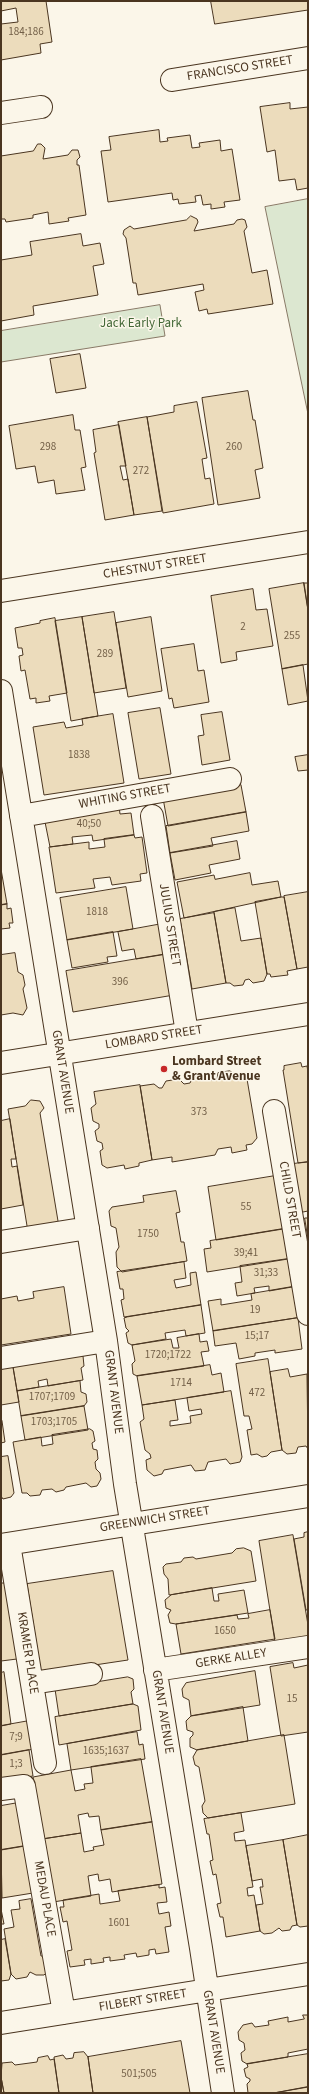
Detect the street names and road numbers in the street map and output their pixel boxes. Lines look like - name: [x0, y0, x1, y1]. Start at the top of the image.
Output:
- street label: FRANCISCO STREET: [186, 53, 294, 85]
- street label: CHESTNUT STREET: [102, 551, 208, 583]
- street label: WHITING STREET: [78, 781, 172, 813]
- street label: JULIUS STREET: [155, 882, 183, 968]
- street label: LOMBARD STREET: [104, 1023, 204, 1053]
- street label: GRANT AVENUE: [48, 1029, 76, 1115]
- street label: CHILD STREET: [275, 1160, 303, 1240]
- street label: GRANT AVENUE: [100, 1349, 126, 1435]
- street label: GREENWICH STREET: [99, 1504, 211, 1536]
- street label: KRAMER PLACE: [13, 1611, 41, 1695]
- street label: GERKE ALLEY: [194, 1646, 268, 1672]
- street label: GRANT AVENUE: [148, 1669, 176, 1755]
- street label: MEDAU PLACE: [30, 1860, 58, 1938]
- street label: FILBERT STREET: [98, 1986, 188, 2016]
- street label: GRANT AVENUE: [199, 1989, 227, 2075]

